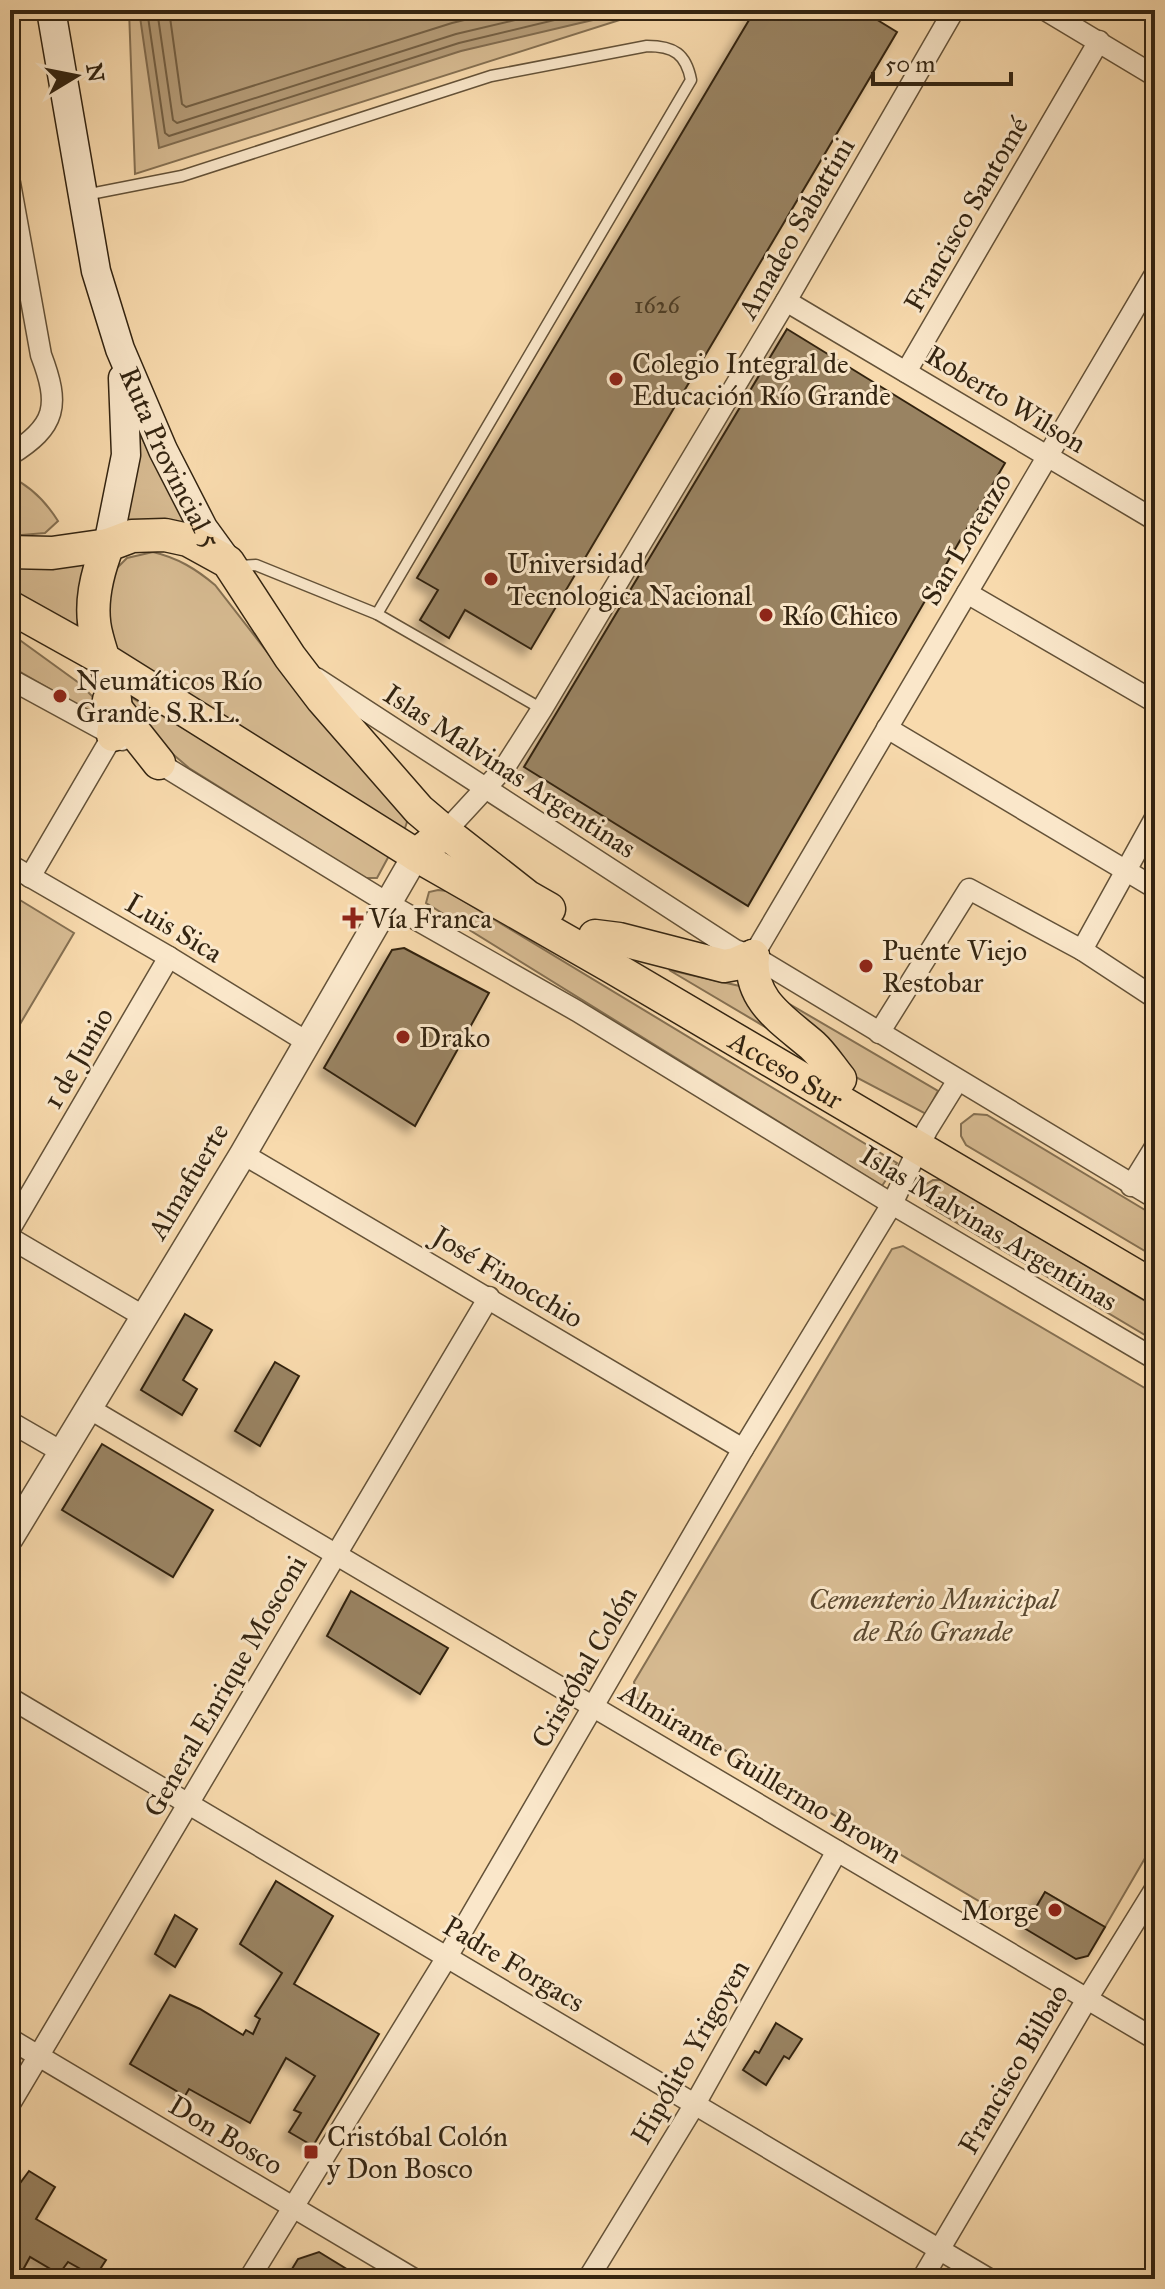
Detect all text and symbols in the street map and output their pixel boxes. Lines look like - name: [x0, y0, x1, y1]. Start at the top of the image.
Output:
- north arrow: [36, 36, 116, 116]
- scale bar: [873, 36, 1011, 86]
- text: 50 m: [885, 49, 935, 79]
- text: N: [80, 61, 110, 84]
- street label: Francisco Santomé: [896, 110, 1036, 318]
- street label: Amadeo Sabattini: [729, 131, 862, 326]
- house number: 1626: [634, 290, 681, 320]
- street label: Roberto Wilson: [919, 337, 1093, 461]
- place label: Colegio Integral de Educación Río Grande: [632, 346, 891, 413]
- street label: Ruta Provincial 5: [112, 362, 229, 555]
- marker: Colegio Integral de Educación Río Grande: [607, 370, 625, 388]
- street label: San Lorenzo: [913, 466, 1019, 612]
- place label: Universidad Tecnologica Nacional: [507, 546, 752, 613]
- marker: Universidad Tecnologica Nacional: [482, 570, 500, 588]
- place label: Río Chico: [782, 598, 898, 633]
- marker: Río Chico: [757, 606, 775, 624]
- place label: Neumáticos Río Grande S.R.L.: [76, 663, 263, 730]
- street label: Islas Malvinas Argentinas: [377, 676, 643, 866]
- marker: Neumáticos Río Grande S.R.L.: [51, 687, 69, 705]
- street label: Luis Sica: [119, 885, 229, 971]
- place label: Vía Franca: [368, 901, 492, 936]
- marker: Vía Franca: [344, 909, 362, 927]
- place label: Puente Viejo Restobar: [882, 933, 1027, 1000]
- marker: Puente Viejo Restobar: [857, 957, 875, 975]
- street label: 1 de Junio: [35, 1001, 121, 1115]
- place label: Drako: [419, 1020, 490, 1055]
- street label: Acceso Sur: [722, 1022, 850, 1117]
- marker: Drako: [394, 1028, 412, 1046]
- street label: Almafuerte: [139, 1116, 236, 1247]
- street label: Islas Malvinas Argentinas: [854, 1137, 1124, 1319]
- street label: José Finocchio: [424, 1217, 590, 1336]
- street label: General Enrique Mosconi: [136, 1549, 314, 1823]
- street label: Cristóbal Colón: [524, 1580, 644, 1754]
- park label: Cementerio Municipal de Río Grande: [809, 1582, 1060, 1649]
- street label: Almirante Guillermo Brown: [613, 1674, 909, 1871]
- place label: Morge: [961, 1893, 1039, 1928]
- marker: Morge: [1046, 1901, 1064, 1919]
- street label: Padre Forgacs: [437, 1908, 591, 2020]
- street label: Hipólito Yrigoyen: [623, 1953, 757, 2151]
- street label: Francisco Bilbao: [950, 1978, 1076, 2160]
- street label: Don Bosco: [163, 2087, 289, 2183]
- place label: Cristóbal Colón y Don Bosco: [327, 2119, 508, 2186]
- marker: Cristóbal Colón y Don Bosco: [302, 2143, 320, 2161]

